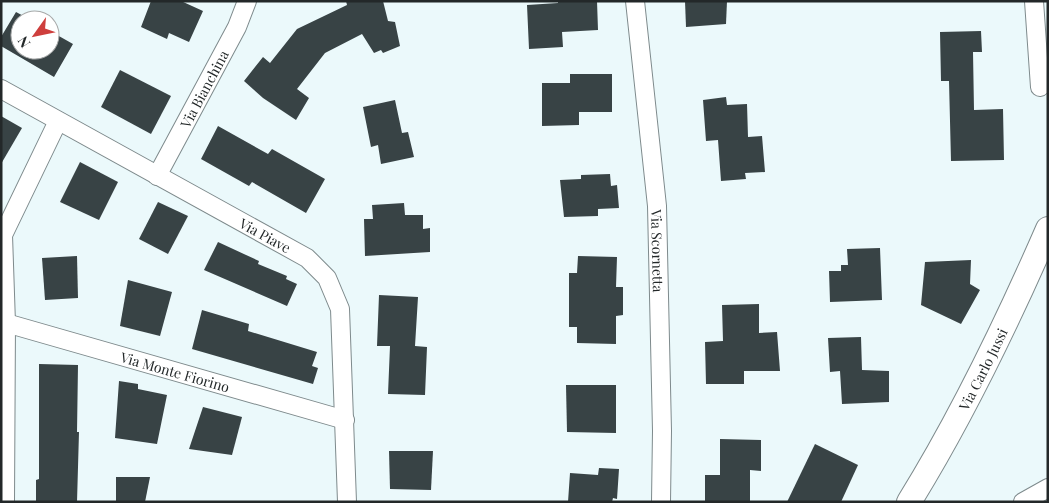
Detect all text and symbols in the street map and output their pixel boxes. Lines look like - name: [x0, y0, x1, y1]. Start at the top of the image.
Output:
- north arrow: [10, 10, 60, 60]
- text: N: [13, 33, 34, 52]
- street label: Via Bianchina: [175, 47, 232, 132]
- street label: Via Scornetta: [648, 208, 668, 293]
- street label: Via Piave: [235, 213, 294, 257]
- street label: Via Carlo Jussi: [953, 325, 1011, 414]
- street label: Via Monte Fiorino: [118, 347, 232, 396]

